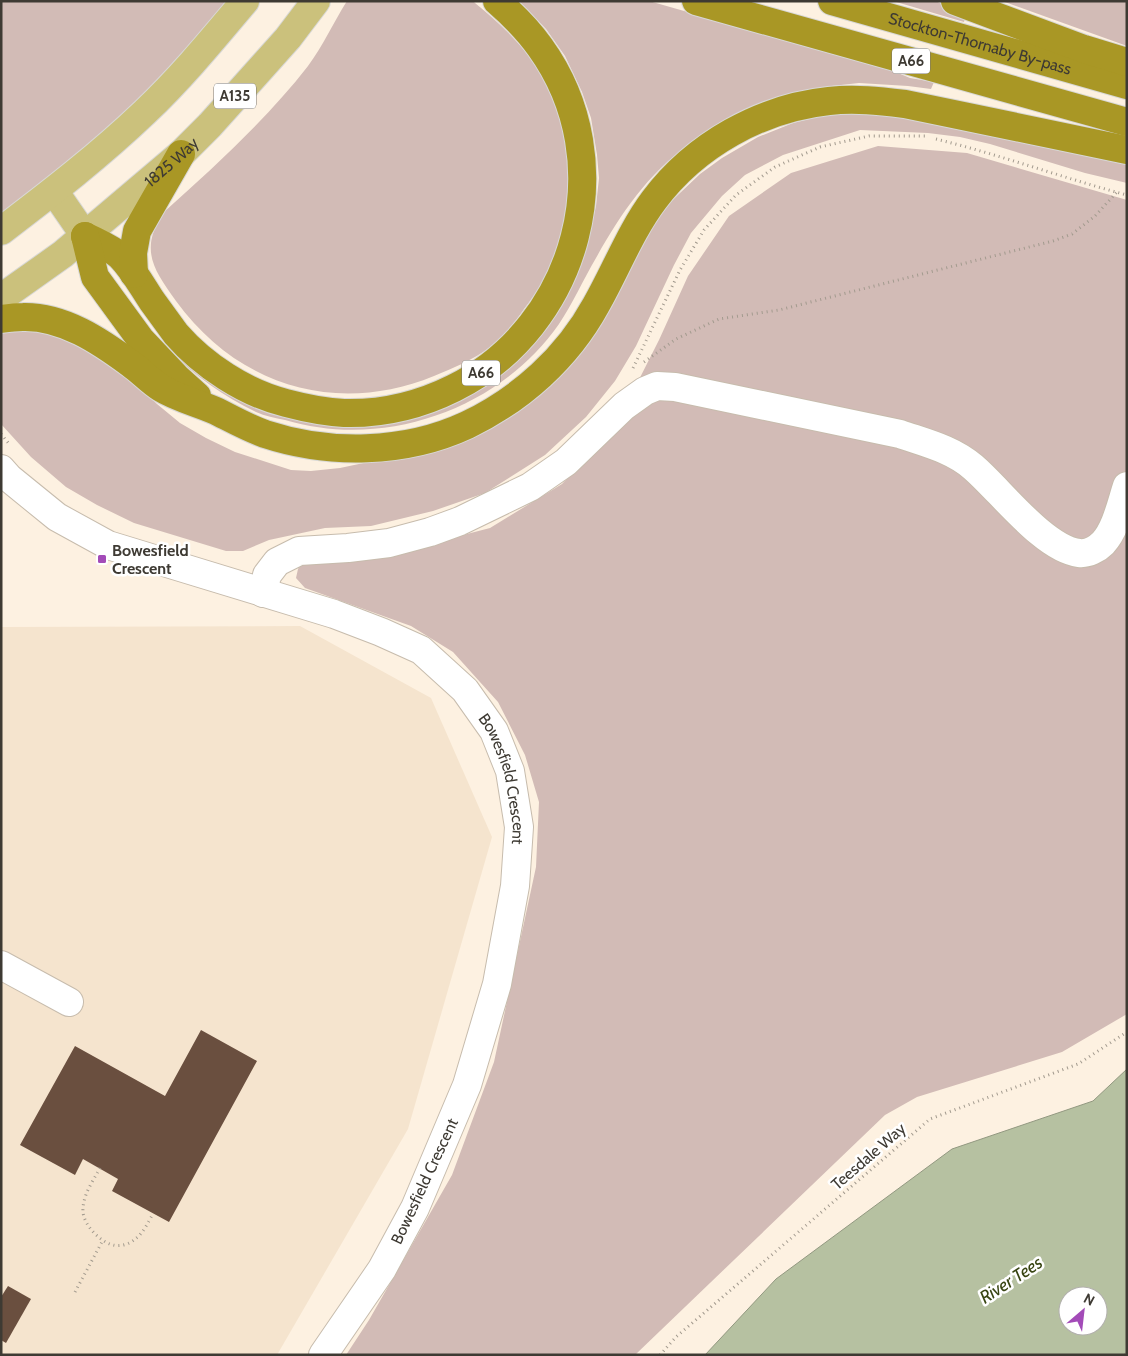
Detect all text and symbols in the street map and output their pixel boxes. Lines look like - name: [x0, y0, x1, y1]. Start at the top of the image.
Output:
- street label: Stockton-Thornaby By-pass: [886, 9, 1074, 79]
- road number: A66: [892, 48, 930, 74]
- road number: A135: [214, 84, 256, 108]
- street label: 1825 Way: [140, 133, 202, 191]
- road number: A66: [462, 360, 500, 386]
- place label: Bowesfield Crescent: [112, 541, 189, 578]
- marker: Bowesfield Crescent: [96, 553, 108, 565]
- street label: Bowesfield Crescent: [474, 710, 528, 846]
- street label: Bowesfield Crescent: [387, 1115, 462, 1247]
- street label: Teesdale Way: [827, 1119, 909, 1194]
- water label: River Tees: [975, 1252, 1047, 1308]
- north arrow: [1058, 1286, 1108, 1336]
- text: N: [1081, 1289, 1098, 1310]

